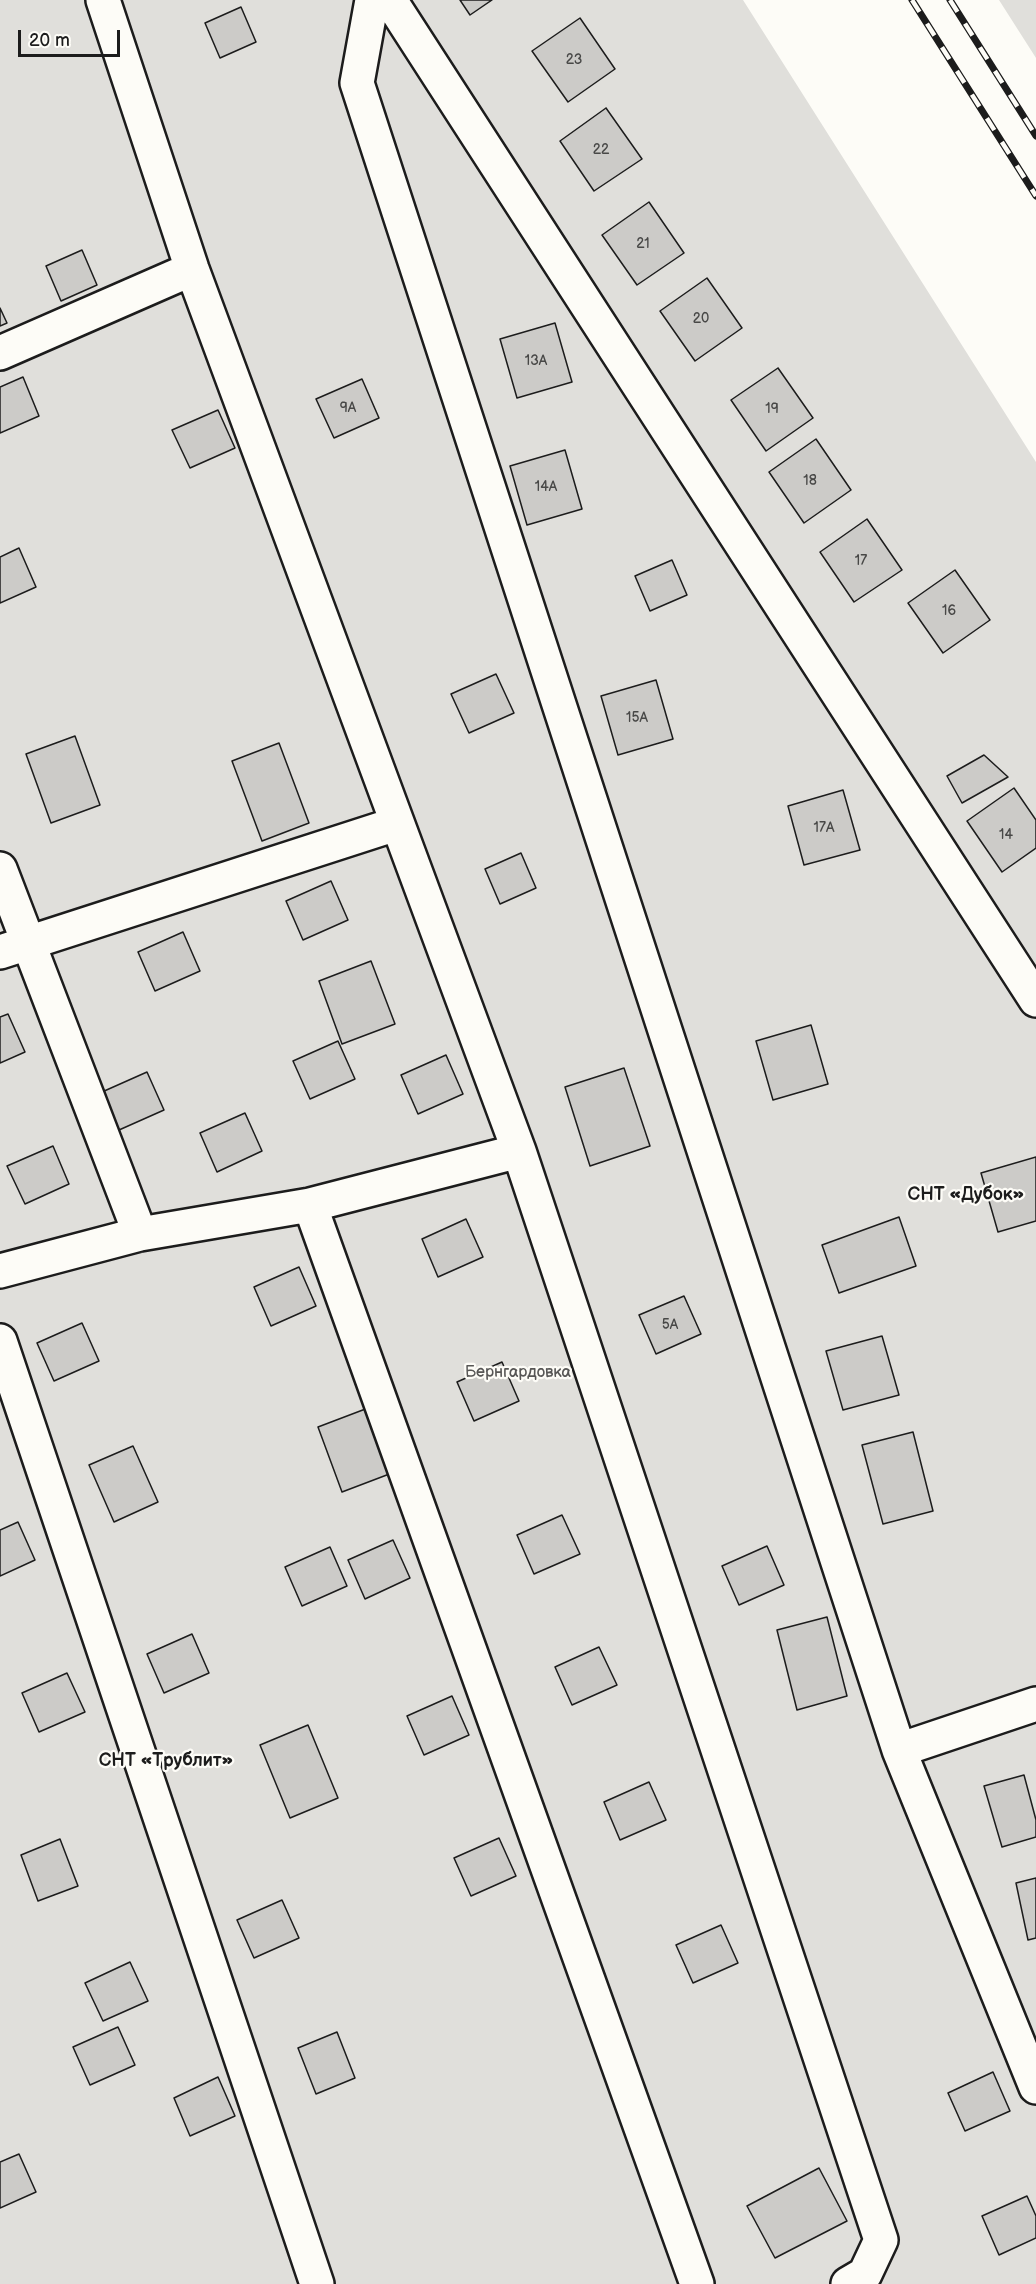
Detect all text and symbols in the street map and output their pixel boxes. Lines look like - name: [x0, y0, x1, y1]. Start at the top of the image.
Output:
- scale bar: [21, 18, 123, 56]
- text: 20 m: [29, 30, 70, 51]
- house number: 23: [566, 52, 582, 68]
- house number: 22: [593, 142, 609, 158]
- house number: 21: [636, 236, 650, 252]
- house number: 20: [693, 311, 709, 327]
- house number: 13А: [525, 353, 547, 369]
- house number: 9А: [340, 400, 356, 416]
- house number: 19: [765, 401, 779, 417]
- house number: 18: [803, 473, 817, 489]
- house number: 14А: [535, 479, 557, 495]
- house number: 17: [855, 553, 867, 569]
- house number: 16: [942, 603, 956, 619]
- house number: 15А: [626, 710, 648, 726]
- house number: 17А: [814, 820, 834, 836]
- house number: 14: [999, 827, 1013, 843]
- district label: СНТ «Дубок»: [908, 1184, 1024, 1206]
- house number: 5А: [662, 1317, 678, 1333]
- park label: Бернгардовка: [465, 1363, 571, 1383]
- district label: СНТ «Трублит»: [99, 1750, 233, 1772]

